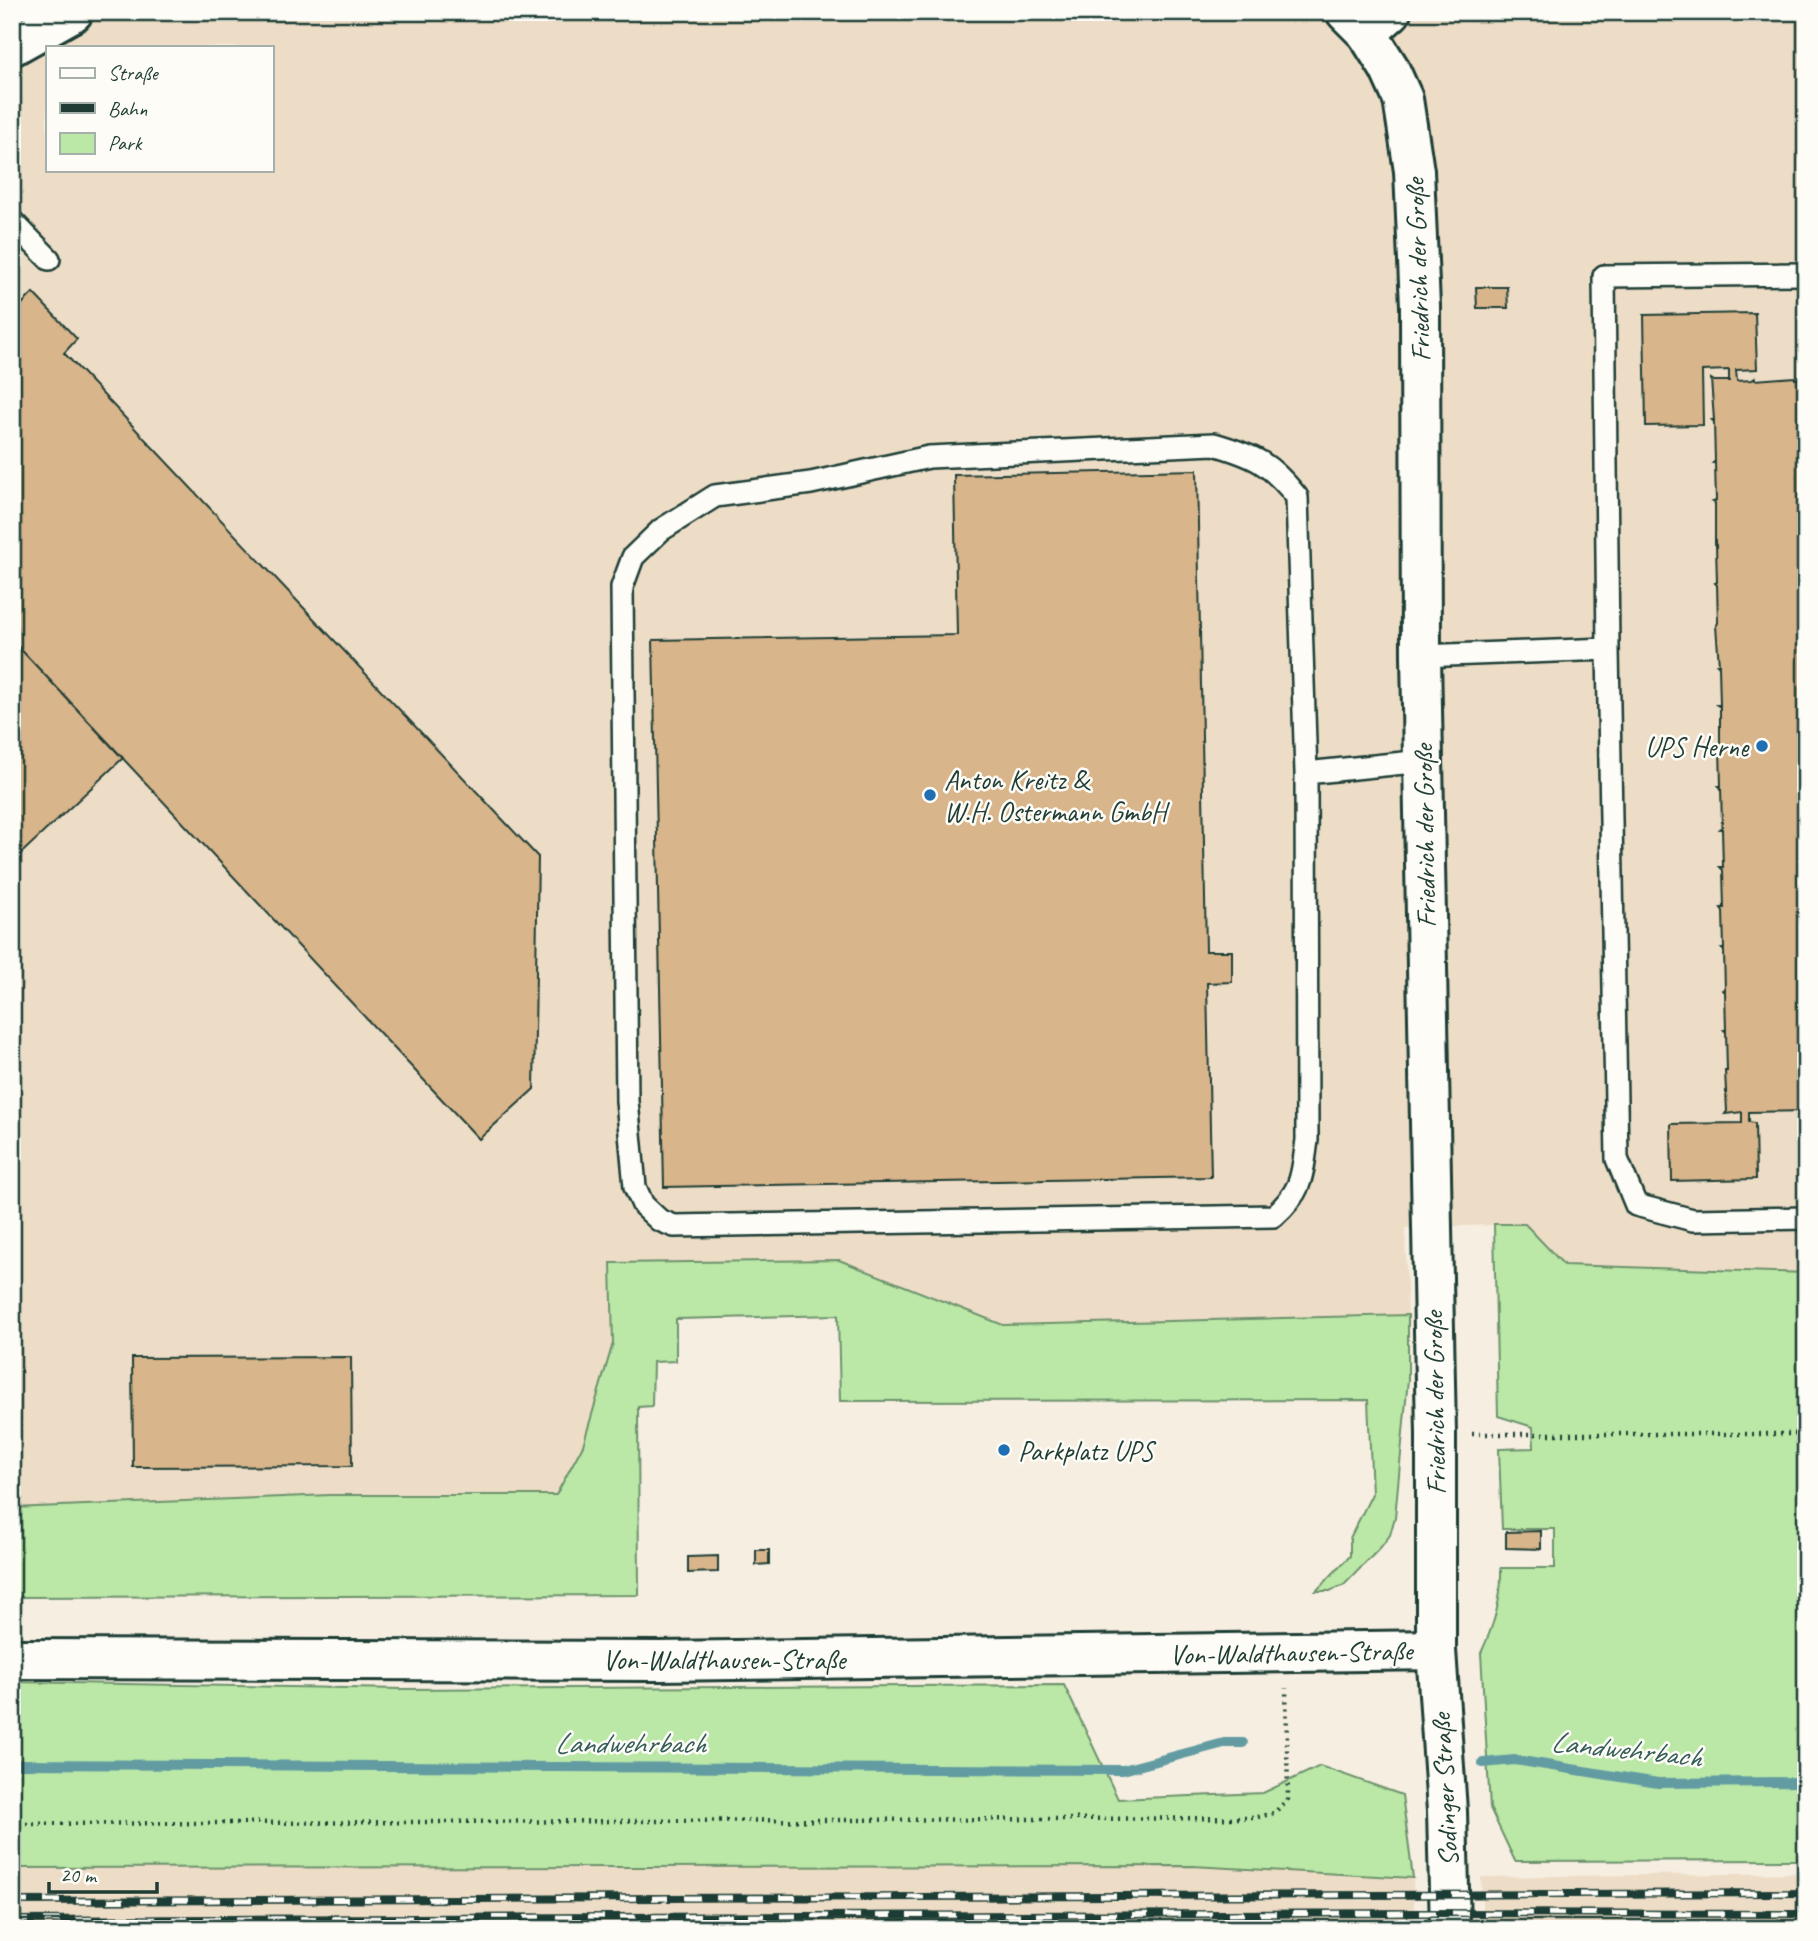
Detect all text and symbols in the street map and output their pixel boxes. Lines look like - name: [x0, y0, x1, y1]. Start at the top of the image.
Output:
- legend: [46, 46, 273, 172]
- text: Straße: [108, 60, 160, 86]
- text: Bahn: [108, 96, 148, 122]
- text: Park: [108, 130, 143, 156]
- street label: Friedrich der Große: [1397, 176, 1438, 362]
- place label: UPS Herne: [1645, 729, 1750, 764]
- marker: UPS Herne: [1754, 738, 1770, 754]
- street label: Friedrich der Große: [1405, 742, 1444, 928]
- place label: Anton Kreitz & W.H. Ostermann GmbH: [944, 762, 1171, 829]
- marker: Anton Kreitz & W.H. Ostermann GmbH: [922, 787, 938, 803]
- street label: Friedrich der Große: [1415, 1309, 1454, 1495]
- place label: Parkplatz UPS: [1018, 1433, 1157, 1468]
- marker: Parkplatz UPS: [996, 1442, 1012, 1458]
- street label: Von-Waldthausen-Straße: [1169, 1633, 1415, 1672]
- street label: Von-Waldthausen-Straße: [603, 1642, 847, 1677]
- street label: Sodinger Straße: [1423, 1711, 1466, 1867]
- water label: Landwehrbach: [1549, 1722, 1705, 1776]
- water label: Landwehrbach: [555, 1724, 708, 1762]
- scale bar: [49, 1850, 158, 1894]
- text: 20 m: [60, 1862, 98, 1888]

